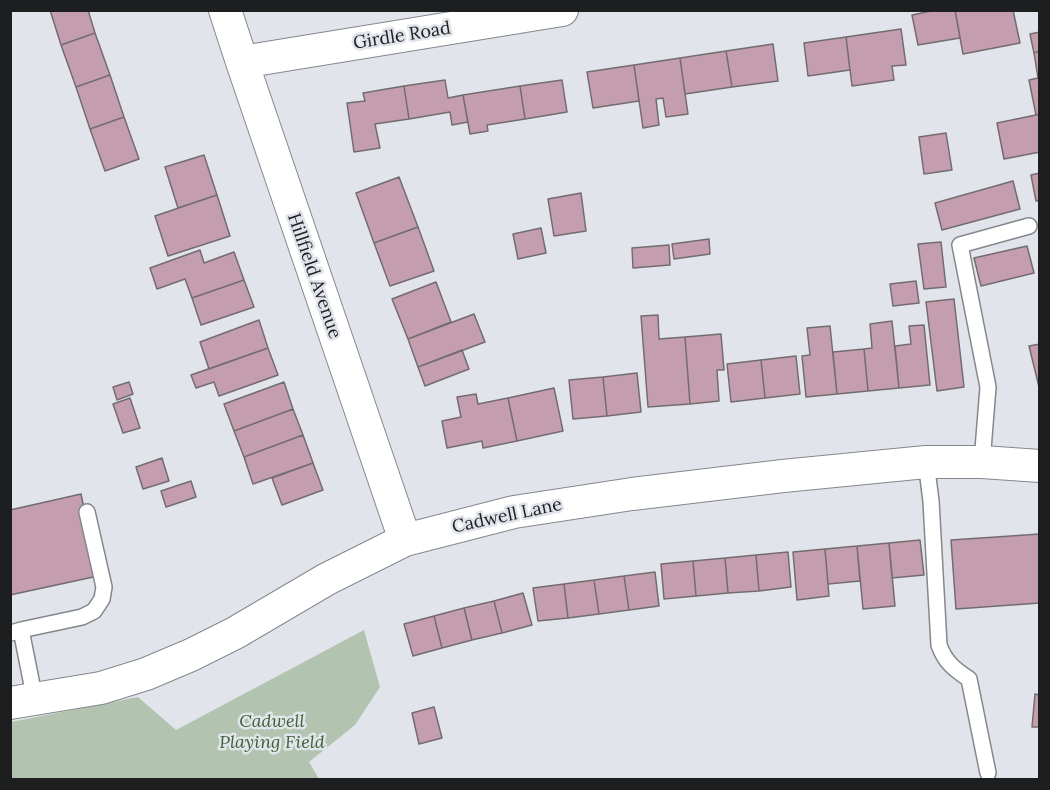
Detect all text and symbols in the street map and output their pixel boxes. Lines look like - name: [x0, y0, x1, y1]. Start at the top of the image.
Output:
- street label: Girdle Road: [352, 18, 452, 54]
- street label: Hillfield Avenue: [282, 210, 346, 342]
- street label: Cadwell Lane: [450, 494, 564, 538]
- park label: Cadwell Playing Field: [219, 711, 325, 754]

